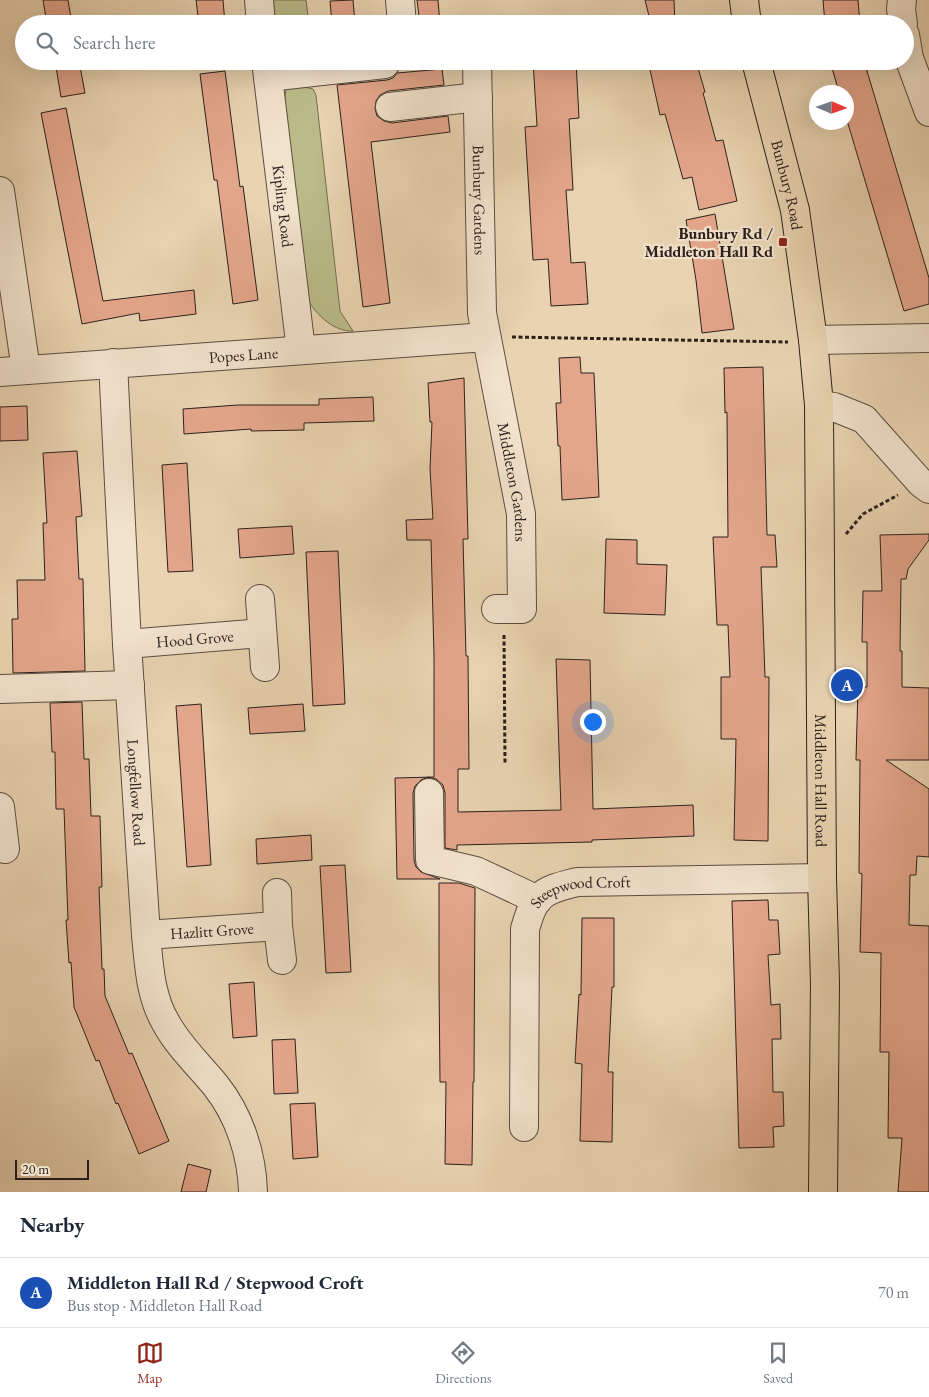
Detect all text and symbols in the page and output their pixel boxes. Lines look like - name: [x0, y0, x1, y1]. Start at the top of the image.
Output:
- search box: [15, 15, 914, 70]
- icon: search: [33, 29, 61, 57]
- text: Search here: [73, 30, 155, 55]
- north arrow: [809, 85, 854, 130]
- street label: Bunbury Road: [767, 138, 808, 232]
- street label: Bunbury Gardens: [468, 145, 491, 255]
- street label: Kipling Road: [268, 164, 299, 249]
- place label: Bunbury Rd / Middleton Hall Rd: [645, 223, 773, 262]
- marker: Bunbury Rd / Middleton Hall Rd: [777, 236, 789, 248]
- street label: Popes Lane: [208, 342, 279, 367]
- street label: Middleton Gardens: [493, 421, 532, 542]
- street label: Hood Grove: [155, 625, 234, 652]
- pin: A: [831, 666, 863, 704]
- your location: [580, 709, 606, 735]
- street label: Middleton Hall Road: [810, 714, 832, 848]
- street label: Longfellow Road: [123, 738, 151, 847]
- street label: Steepwood Croft: [524, 871, 631, 912]
- street label: Hazlitt Grove: [169, 917, 254, 944]
- scale bar: [15, 1157, 89, 1180]
- text: 20 m: [22, 1160, 49, 1178]
- text: Nearby: [20, 1211, 84, 1238]
- text: Middleton Hall Rd / Stepwood Croft: [67, 1270, 364, 1295]
- text: A: [30, 1282, 42, 1303]
- text: 70 m: [878, 1282, 909, 1303]
- text: Bus stop · Middleton Hall Road: [67, 1295, 262, 1316]
- tab: Map: [136, 1339, 164, 1387]
- tab: Directions: [435, 1339, 492, 1387]
- tab: Saved: [763, 1339, 793, 1387]

